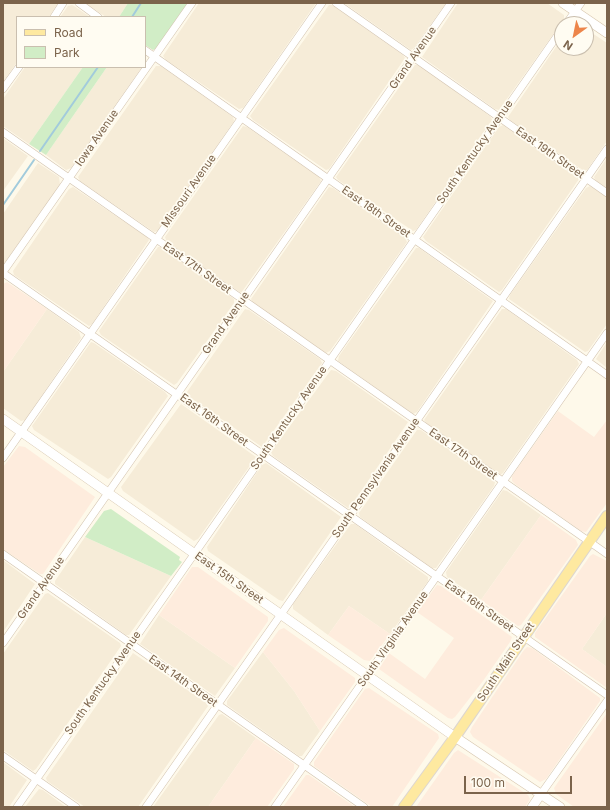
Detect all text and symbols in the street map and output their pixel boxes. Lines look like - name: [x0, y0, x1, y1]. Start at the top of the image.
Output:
- legend: [16, 16, 146, 68]
- north arrow: [554, 16, 594, 56]
- street label: Grand Avenue: [387, 24, 439, 92]
- text: Road: [54, 25, 83, 40]
- text: N: [561, 37, 575, 53]
- text: Park: [54, 45, 80, 60]
- street label: South Kentucky Avenue: [434, 98, 516, 206]
- street label: Iowa Avenue: [73, 107, 121, 169]
- street label: East 19th Street: [513, 124, 587, 182]
- street label: Missouri Avenue: [159, 152, 219, 230]
- street label: East 18th Street: [339, 183, 413, 241]
- street label: East 17th Street: [160, 240, 234, 296]
- street label: Grand Avenue: [200, 289, 252, 357]
- street label: South Kentucky Avenue: [248, 364, 330, 472]
- street label: East 16th Street: [177, 391, 251, 449]
- street label: South Pennsylvania Avenue: [329, 415, 423, 541]
- street label: East 17th Street: [426, 426, 500, 482]
- street label: East 15th Street: [192, 549, 266, 607]
- street label: Grand Avenue: [15, 554, 67, 622]
- street label: East 16th Street: [442, 577, 516, 635]
- street label: South Virginia Avenue: [355, 589, 431, 689]
- street label: South Main Street: [475, 620, 537, 704]
- street label: South Kentucky Avenue: [62, 629, 144, 737]
- street label: East 14th Street: [146, 652, 220, 710]
- scale bar: [466, 768, 574, 794]
- text: 100 m: [471, 775, 505, 790]

